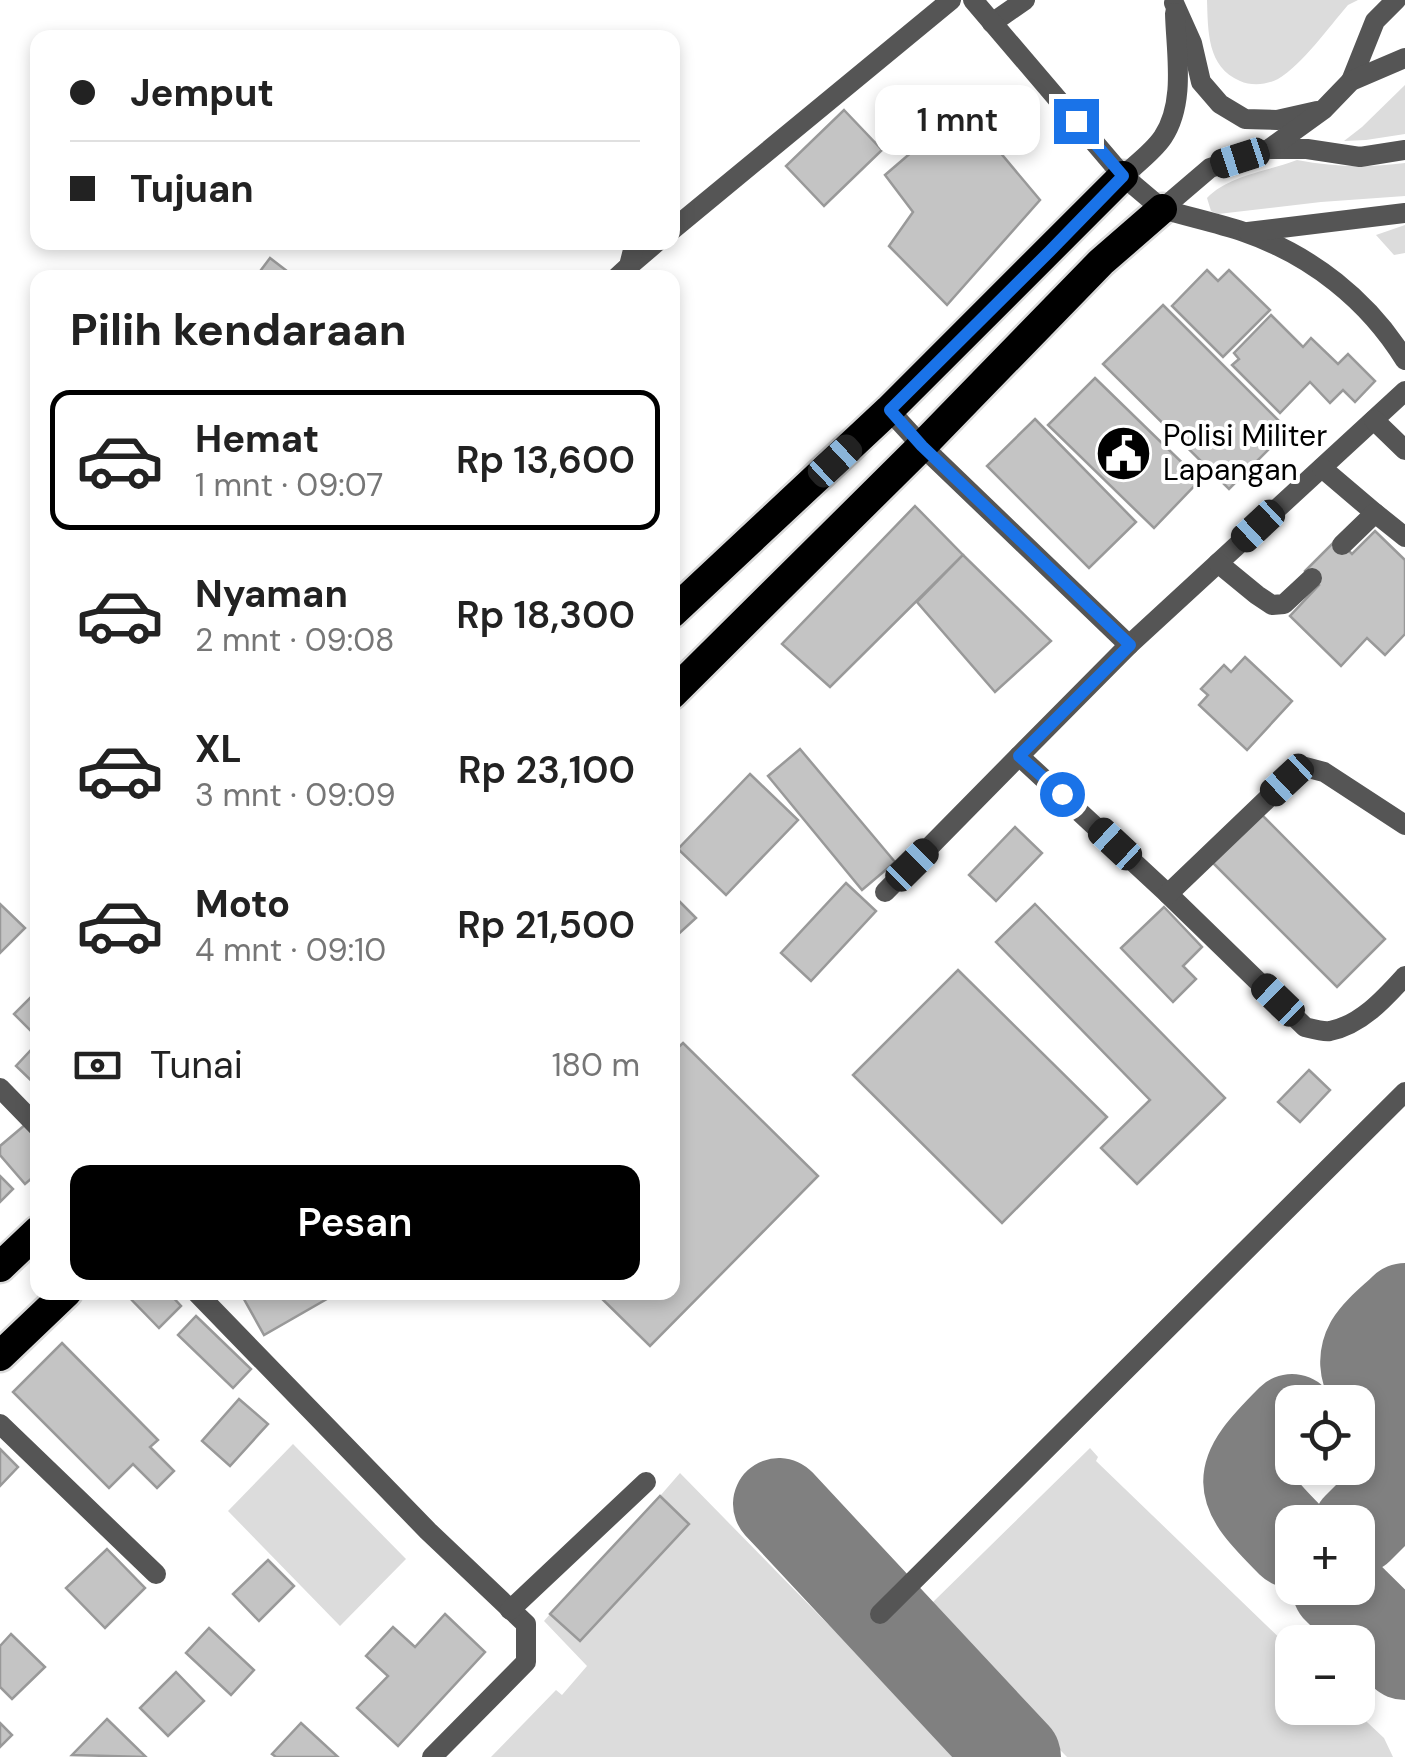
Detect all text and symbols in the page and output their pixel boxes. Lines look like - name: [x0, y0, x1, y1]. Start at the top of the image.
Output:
- text: Jemput: [130, 68, 274, 118]
- callout: 1 mnt: [876, 86, 1041, 156]
- text: 1 mnt: [917, 99, 998, 141]
- route end: [1054, 99, 1099, 144]
- car: [1207, 134, 1273, 182]
- text: Tujuan: [130, 164, 254, 214]
- text: Pilih kendaraan: [70, 300, 406, 359]
- text: Hemat: [195, 414, 319, 464]
- icon: car: [75, 415, 165, 505]
- place label: Polisi Militer Lapangan: [1163, 416, 1327, 489]
- public building icon: Polisi Militer Lapangan: [1094, 423, 1154, 483]
- car: [803, 430, 867, 492]
- text: Rp 13,600: [456, 435, 635, 485]
- text: 1 mnt · 09:07: [195, 464, 383, 506]
- car: [1226, 495, 1290, 557]
- text: Nyaman: [195, 569, 348, 619]
- icon: car: [75, 570, 165, 660]
- text: Rp 18,300: [456, 590, 635, 640]
- text: 2 mnt · 09:08: [195, 619, 395, 661]
- text: XL: [195, 724, 242, 774]
- icon: car: [75, 725, 165, 815]
- text: Rp 23,100: [458, 745, 635, 795]
- car: [1255, 749, 1319, 811]
- route start: [1040, 772, 1085, 817]
- text: 3 mnt · 09:09: [195, 774, 396, 816]
- car: [1083, 813, 1147, 875]
- car: [880, 833, 944, 897]
- text: Moto: [195, 879, 290, 929]
- icon: car: [75, 880, 165, 970]
- text: Rp 21,500: [457, 900, 635, 950]
- text: 4 mnt · 09:10: [195, 929, 386, 971]
- car: [1246, 968, 1310, 1032]
- icon: cash: [70, 1038, 125, 1093]
- text: Tunai: [150, 1040, 243, 1090]
- text: 180 m: [552, 1044, 640, 1086]
- button: Pesan: [70, 1165, 640, 1280]
- map controls: [1275, 1385, 1375, 1725]
- button: locate: [1275, 1385, 1375, 1485]
- button: +: [1275, 1505, 1375, 1605]
- button: −: [1275, 1625, 1375, 1725]

